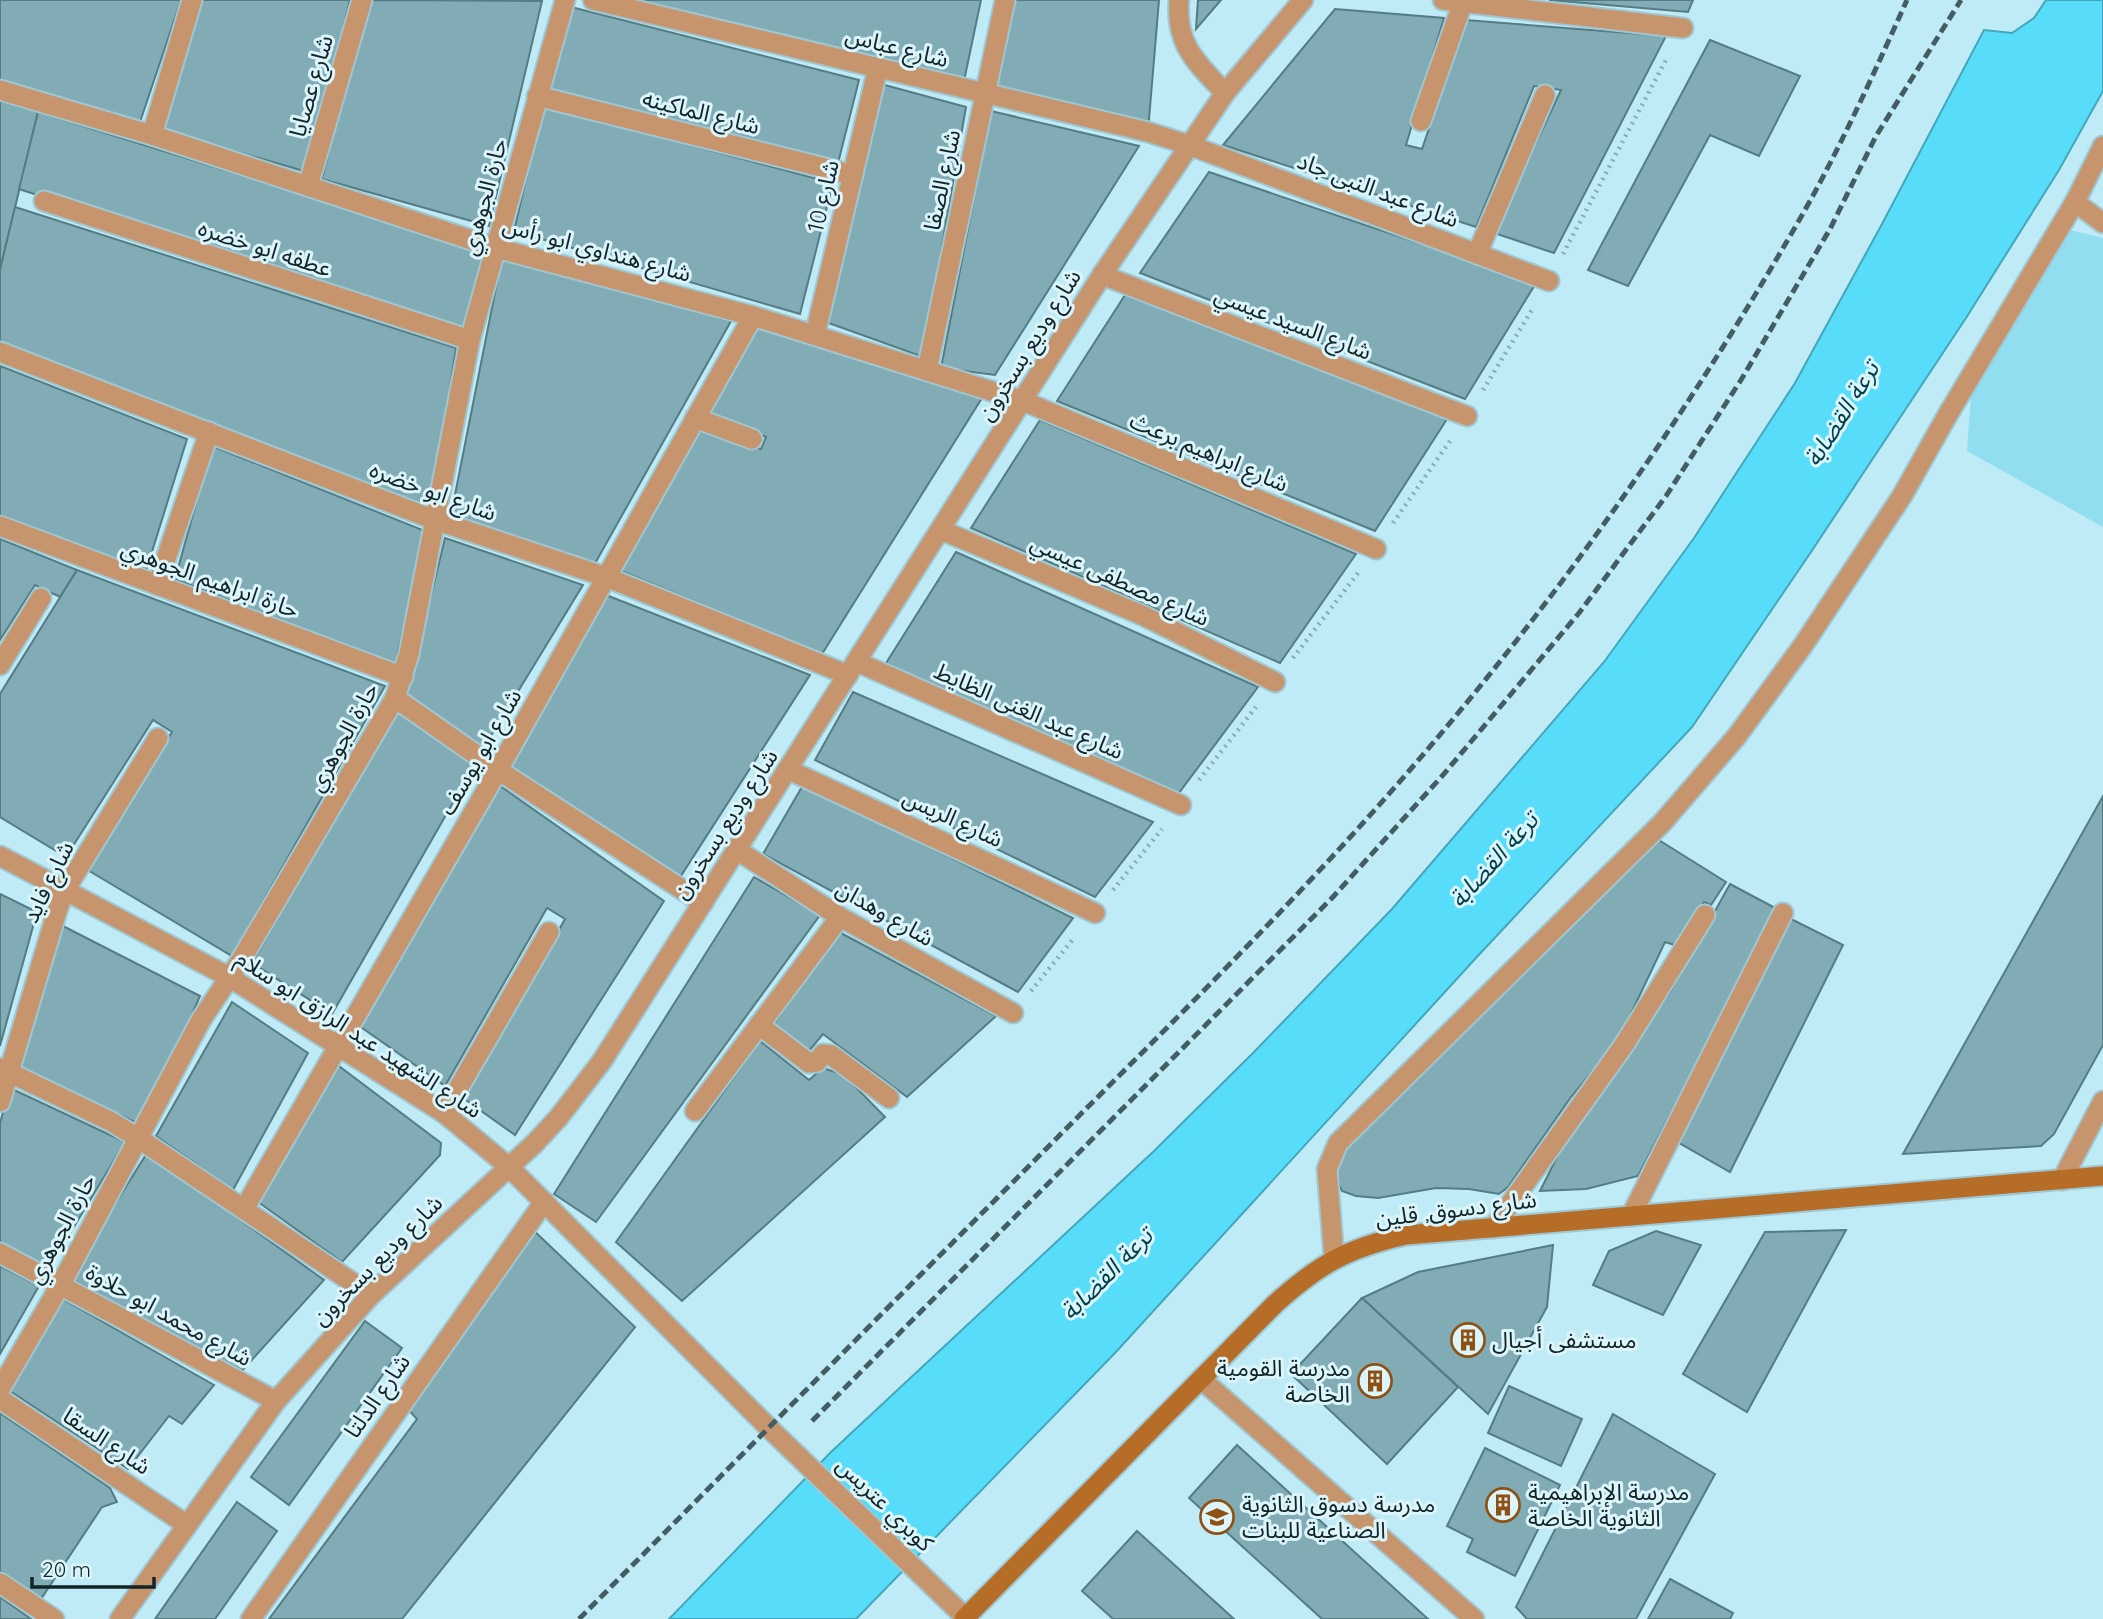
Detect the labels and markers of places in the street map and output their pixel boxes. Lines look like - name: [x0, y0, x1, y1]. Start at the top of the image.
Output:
- building icon: مستشفى أجيال: [1449, 1321, 1487, 1359]
- place label: مستشفى أجيال: [1492, 1325, 1637, 1354]
- place label: مدرسة القومية الخاصة: [1217, 1353, 1350, 1408]
- building icon: مدرسة القومية الخاصة: [1356, 1362, 1394, 1400]
- place label: مدرسة الإبراهيمية الثانوية الخاصة: [1528, 1477, 1689, 1532]
- building icon: مدرسة الإبراهيمية الثانوية الخاصة: [1484, 1486, 1522, 1524]
- place label: مدرسة دسوق الثانوية الصناعية للبنات: [1242, 1489, 1435, 1544]
- school or university icon: مدرسة دسوق الثانوية الصناعية للبنات: [1198, 1498, 1236, 1536]

